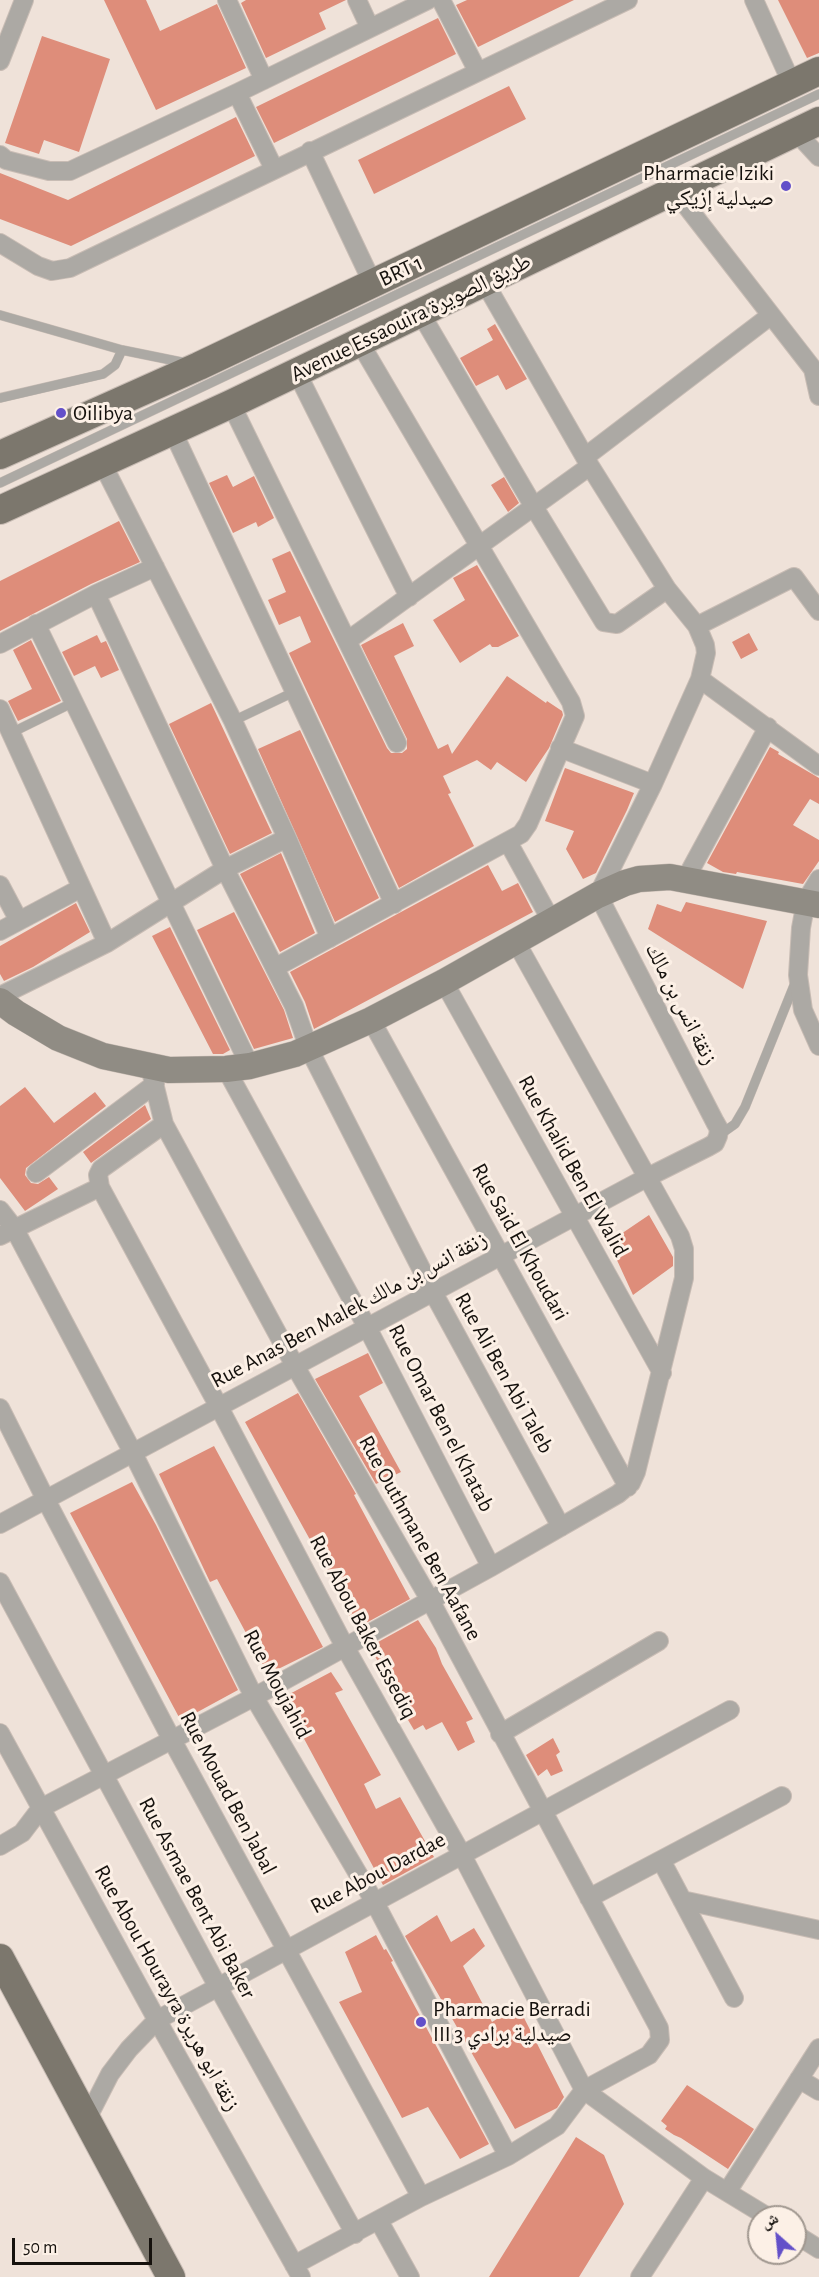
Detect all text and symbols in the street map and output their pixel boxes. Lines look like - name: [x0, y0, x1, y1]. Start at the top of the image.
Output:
- place label: Pharmacie Iziki صيدلية إزيكي: [643, 160, 774, 212]
- marker: Pharmacie Iziki صيدلية إزيكي: [779, 179, 793, 193]
- street label: Avenue Essaouira طريق الصويرة: [286, 248, 536, 388]
- street label: BRT 1: [375, 249, 427, 293]
- place label: Oilibya: [73, 400, 133, 426]
- marker: Oilibya: [54, 406, 68, 420]
- street label: زنقة انس بن مالك: [639, 939, 723, 1069]
- street label: Rue Khalid Ben El Walid: [512, 1071, 634, 1261]
- street label: Rue Said El Khoudari: [466, 1159, 574, 1325]
- street label: Rue Anas Ben Malek زنقة انس بن مالك: [207, 1226, 491, 1394]
- street label: Rue Ali Ben Abi Taleb: [449, 1288, 559, 1458]
- street label: Rue Omar Ben el Khatab: [382, 1320, 500, 1516]
- street label: Rue Outhmane Ben Aafane: [353, 1431, 487, 1645]
- street label: Rue Abou Baker Essediq: [303, 1531, 423, 1723]
- street label: Rue Moujahid: [237, 1625, 317, 1743]
- street label: Rue Mouad Ben Jabal: [174, 1707, 282, 1879]
- street label: Rue Asmae Bent Abi Baker: [133, 1793, 261, 2003]
- street label: Rue Abou Dardae: [306, 1826, 450, 1920]
- street label: Rue Abou Hourayra زنقة ابو هريرة: [88, 1860, 246, 2116]
- place label: Pharmacie Berradi III صيدلية برادي 3: [433, 1996, 591, 2048]
- marker: Pharmacie Berradi III صيدلية برادي 3: [414, 2015, 428, 2029]
- north arrow: [747, 2205, 807, 2265]
- text: ش: [759, 2210, 781, 2232]
- scale bar: [15, 2226, 154, 2264]
- text: 50 m: [23, 2239, 57, 2257]

